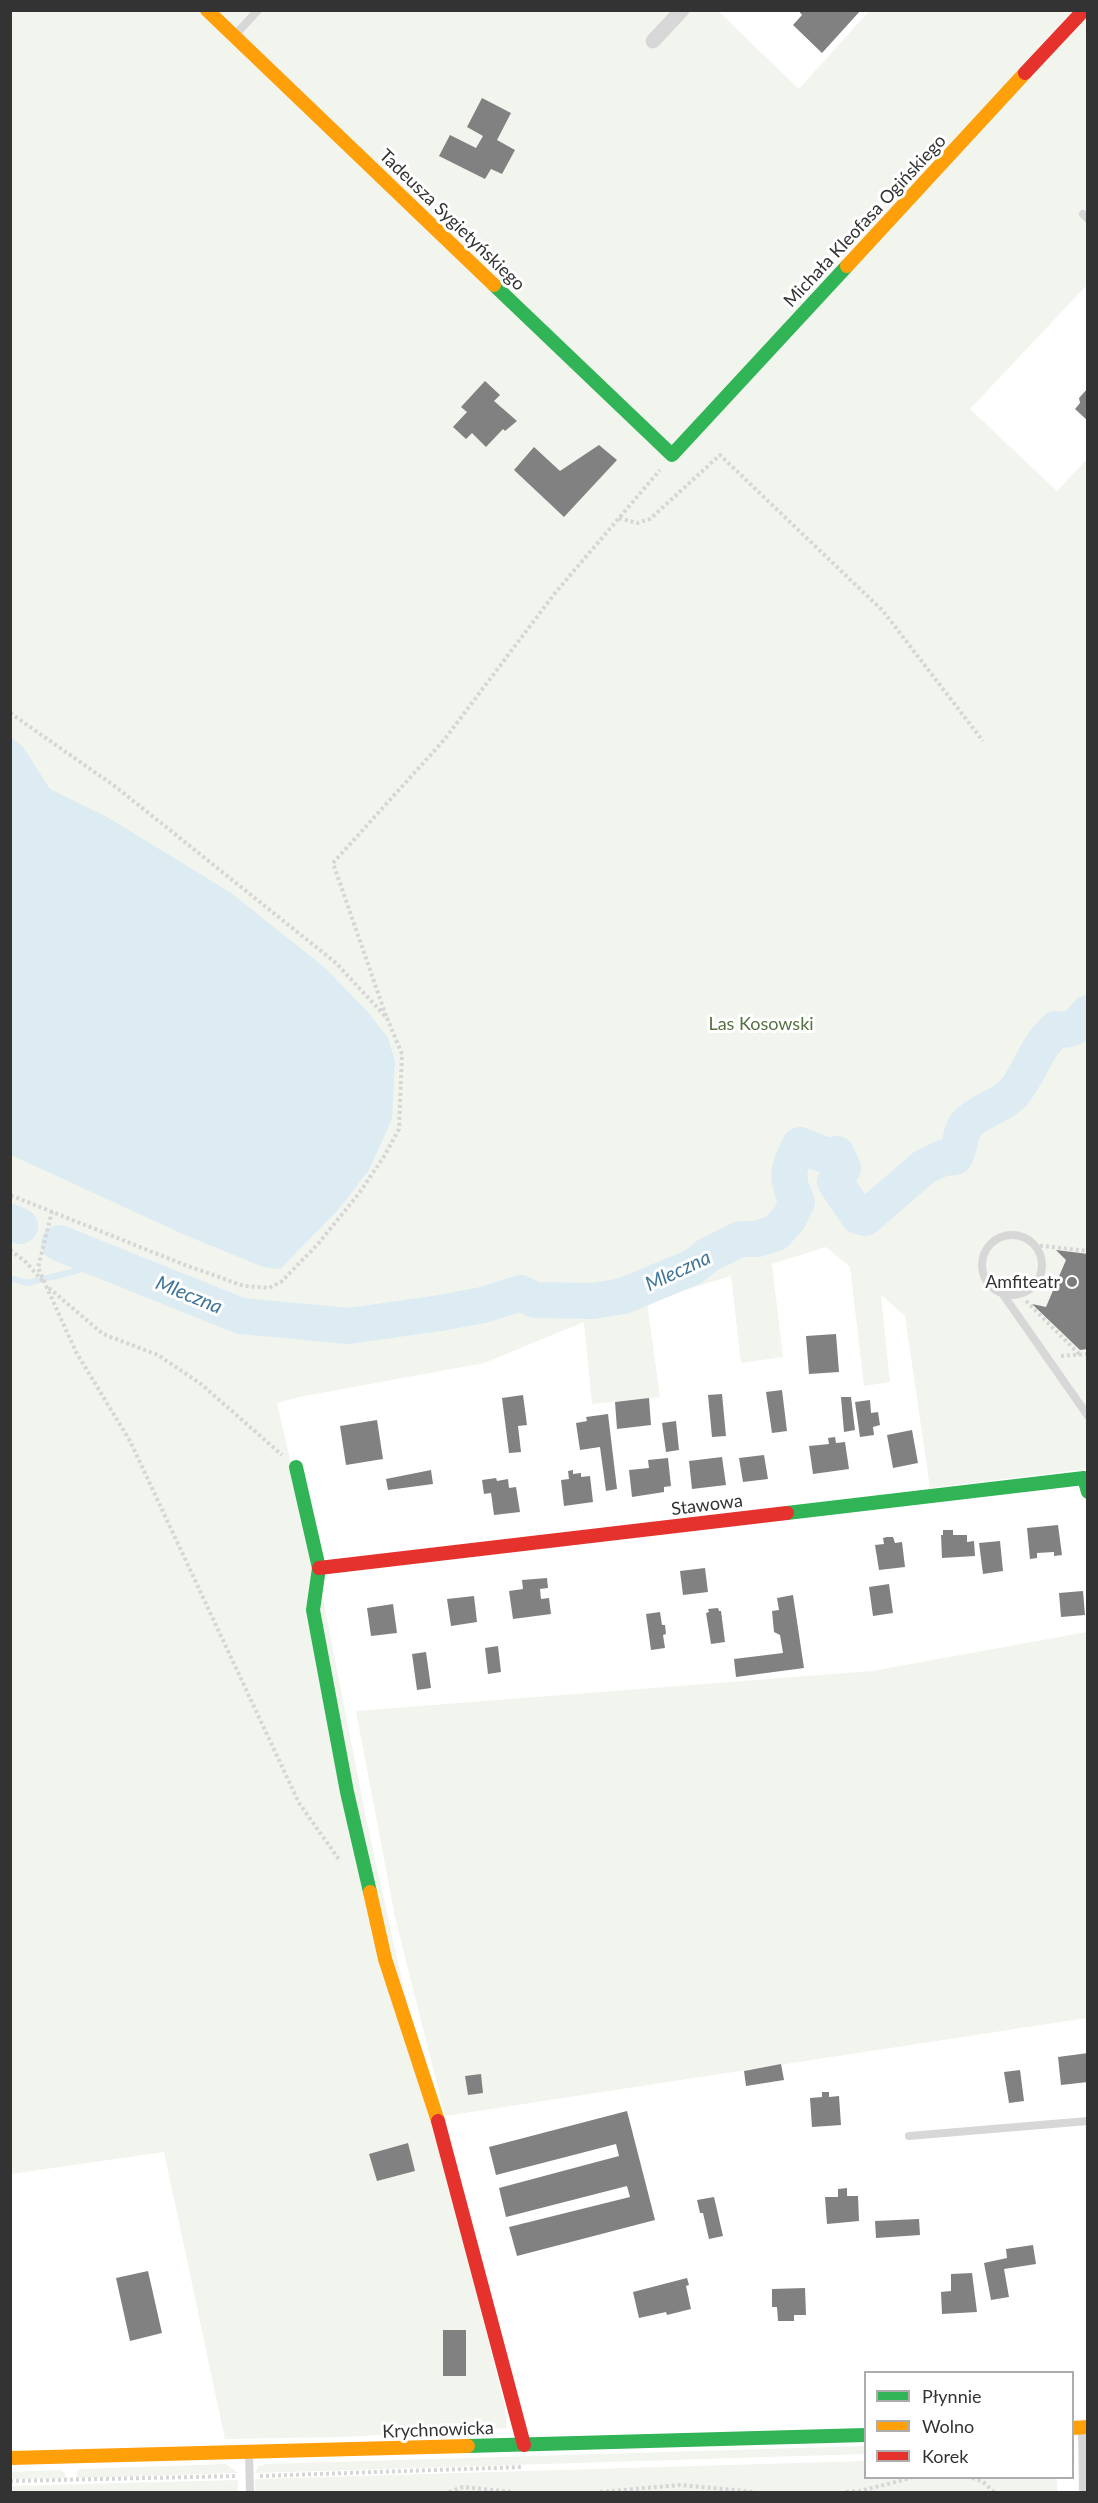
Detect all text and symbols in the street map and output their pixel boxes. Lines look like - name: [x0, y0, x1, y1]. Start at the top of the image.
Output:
- street label: Michała Kleofasa Ogińskiego: [779, 130, 951, 312]
- street label: Tadeusza Sygietyńskiego: [375, 145, 529, 295]
- park label: Las Kosowski: [708, 1013, 814, 1035]
- water label: Mleczna: [641, 1245, 715, 1297]
- water label: Mleczna: [152, 1271, 226, 1319]
- place label: Amfiteatr: [985, 1271, 1060, 1293]
- marker: Amfiteatr: [1065, 1275, 1079, 1289]
- street label: Stawowa: [670, 1490, 744, 1520]
- legend: [864, 2371, 1074, 2479]
- text: Płynnie: [922, 2385, 982, 2407]
- text: Wolno: [922, 2415, 974, 2437]
- street label: Krychnowicka: [382, 2417, 494, 2443]
- text: Korek: [922, 2445, 968, 2467]

